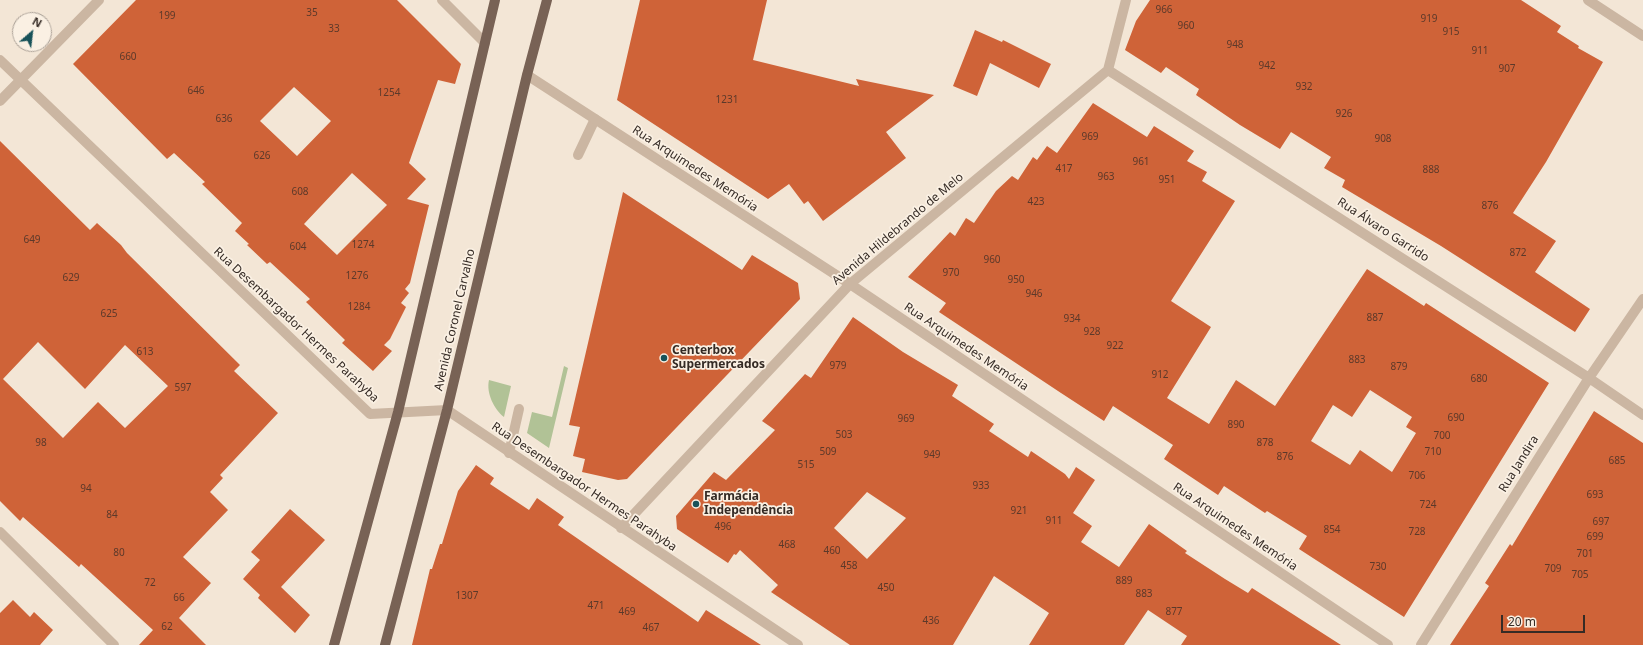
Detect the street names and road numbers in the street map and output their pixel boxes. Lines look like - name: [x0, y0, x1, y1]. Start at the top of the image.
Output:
- street label: Rua Arquimedes Memória: [629, 123, 761, 215]
- street label: Avenida Hildebrando de Melo: [829, 170, 967, 288]
- street label: Rua Álvaro Garrido: [1334, 195, 1432, 265]
- street label: Rua Desembargador Hermes Parahyba: [211, 245, 381, 405]
- street label: Avenida Coronel Carvalho: [432, 248, 478, 392]
- street label: Rua Arquimedes Memória: [901, 300, 1031, 394]
- street label: Rua Desembargador Hermes Parahyba: [489, 419, 679, 555]
- street label: Rua Jandira: [1496, 433, 1542, 495]
- street label: Rua Arquimedes Memória: [1170, 480, 1300, 574]

